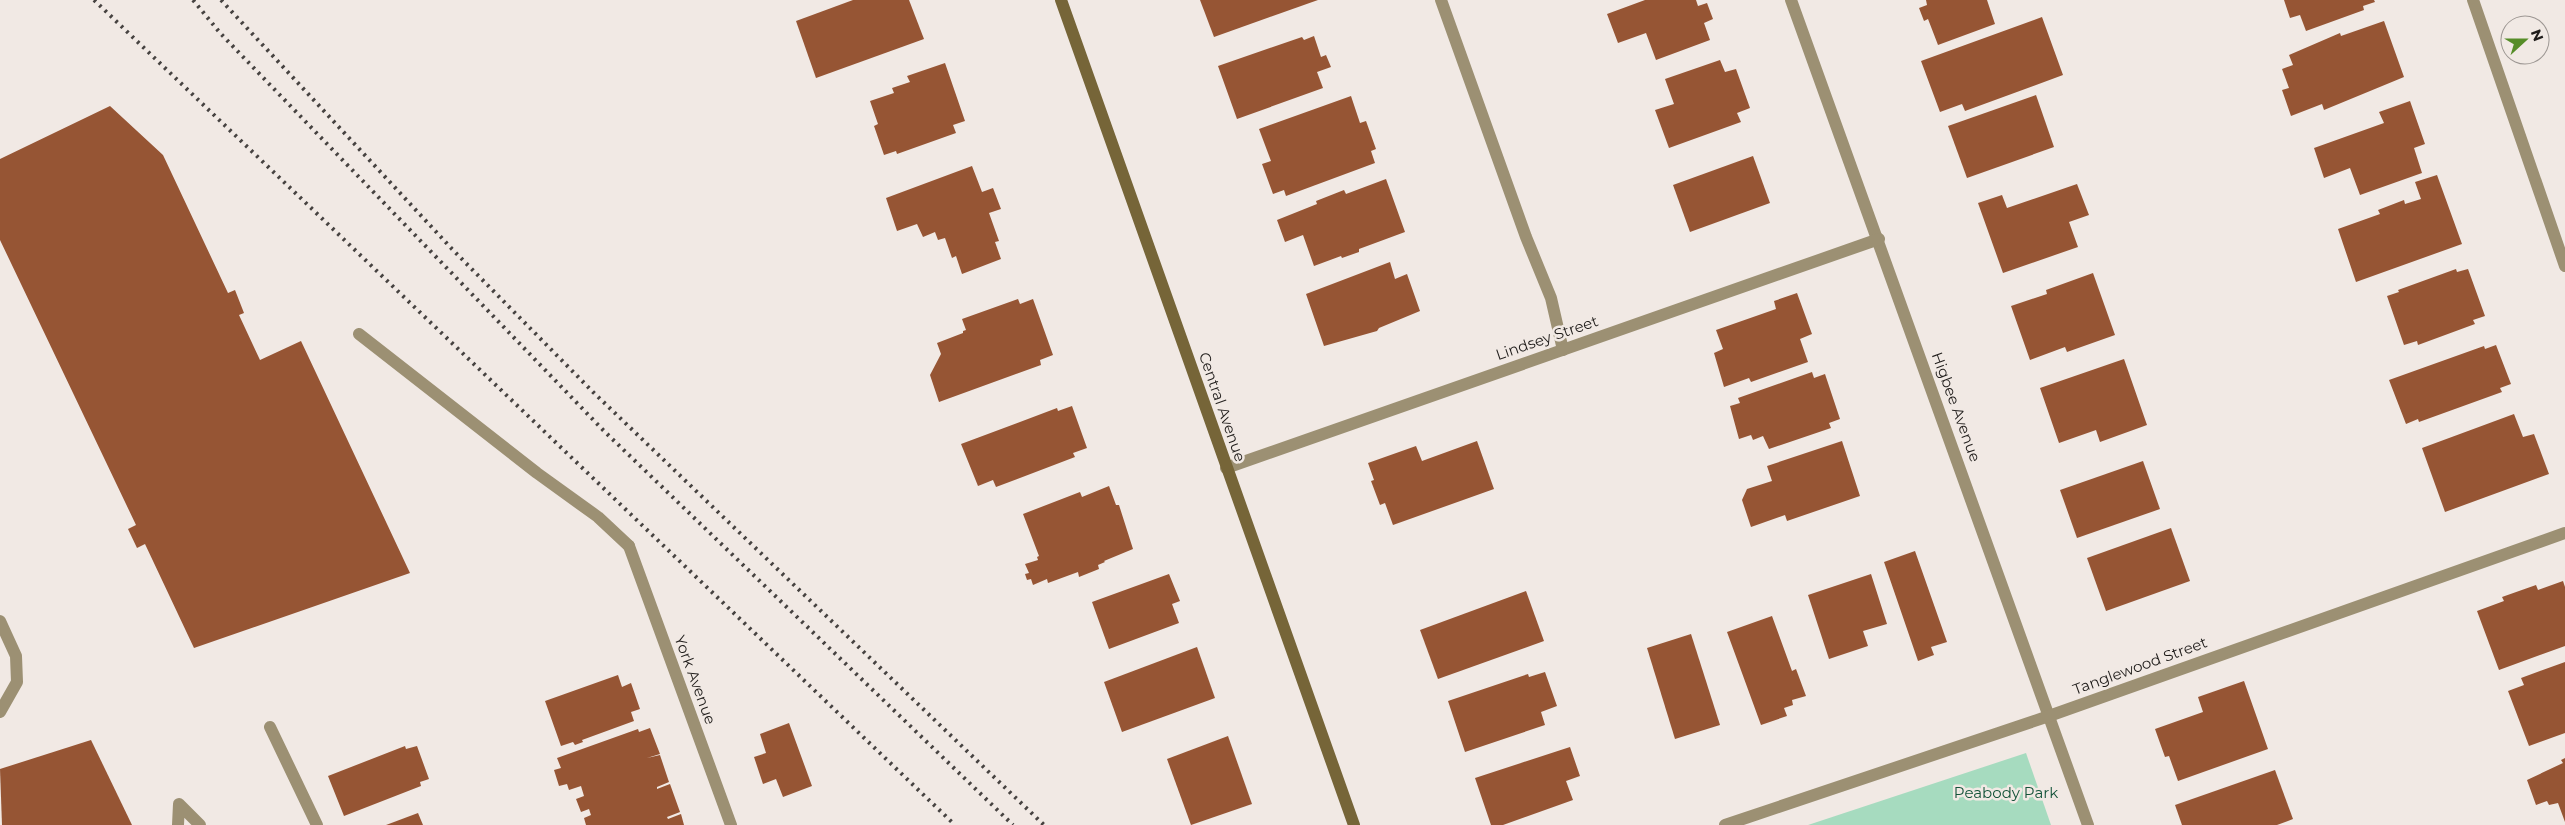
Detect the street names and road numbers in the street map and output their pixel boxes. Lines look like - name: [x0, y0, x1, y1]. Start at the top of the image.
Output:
- street label: Lindsey Street: [1493, 311, 1600, 364]
- street label: Higbee Avenue: [1928, 349, 1985, 464]
- street label: Central Avenue: [1195, 350, 1250, 464]
- street label: Tanglewood Street: [2070, 632, 2210, 699]
- street label: York Avenue: [671, 633, 720, 727]

